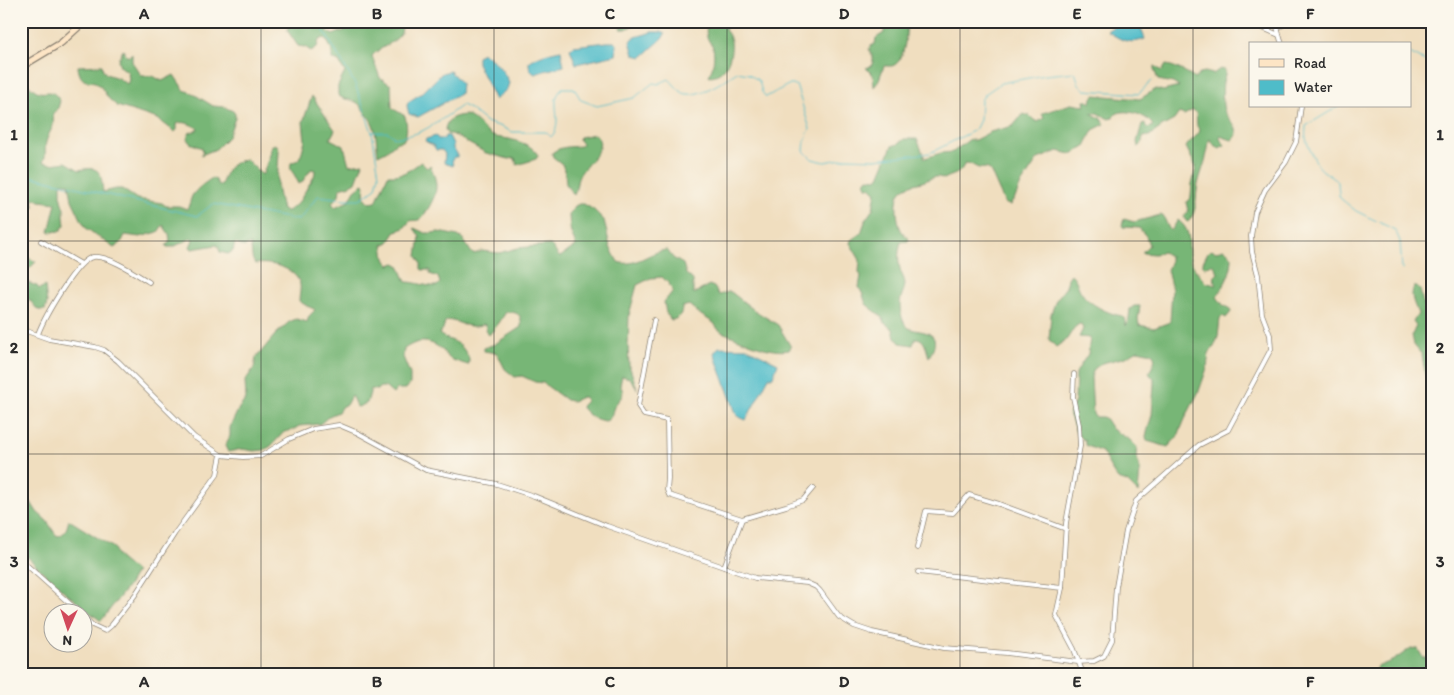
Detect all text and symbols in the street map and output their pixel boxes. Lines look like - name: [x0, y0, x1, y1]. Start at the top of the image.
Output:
- text: A: [138, 4, 150, 23]
- text: B: [372, 4, 383, 23]
- text: C: [605, 4, 616, 23]
- text: D: [839, 4, 850, 23]
- text: E: [1073, 4, 1082, 23]
- text: F: [1306, 4, 1315, 23]
- legend: [1249, 42, 1412, 108]
- text: Road: [1294, 54, 1327, 72]
- text: Water: [1294, 78, 1333, 96]
- text: 1: [10, 125, 18, 144]
- text: 1: [1436, 125, 1444, 144]
- text: 2: [10, 338, 19, 357]
- text: 2: [1436, 338, 1445, 357]
- text: 3: [10, 552, 19, 571]
- text: 3: [1436, 552, 1445, 571]
- north arrow: [42, 602, 92, 652]
- text: N: [62, 632, 73, 649]
- text: A: [138, 672, 150, 691]
- text: B: [372, 672, 383, 691]
- text: C: [605, 672, 616, 691]
- text: D: [839, 672, 850, 691]
- text: E: [1073, 672, 1082, 691]
- text: F: [1306, 672, 1315, 691]

